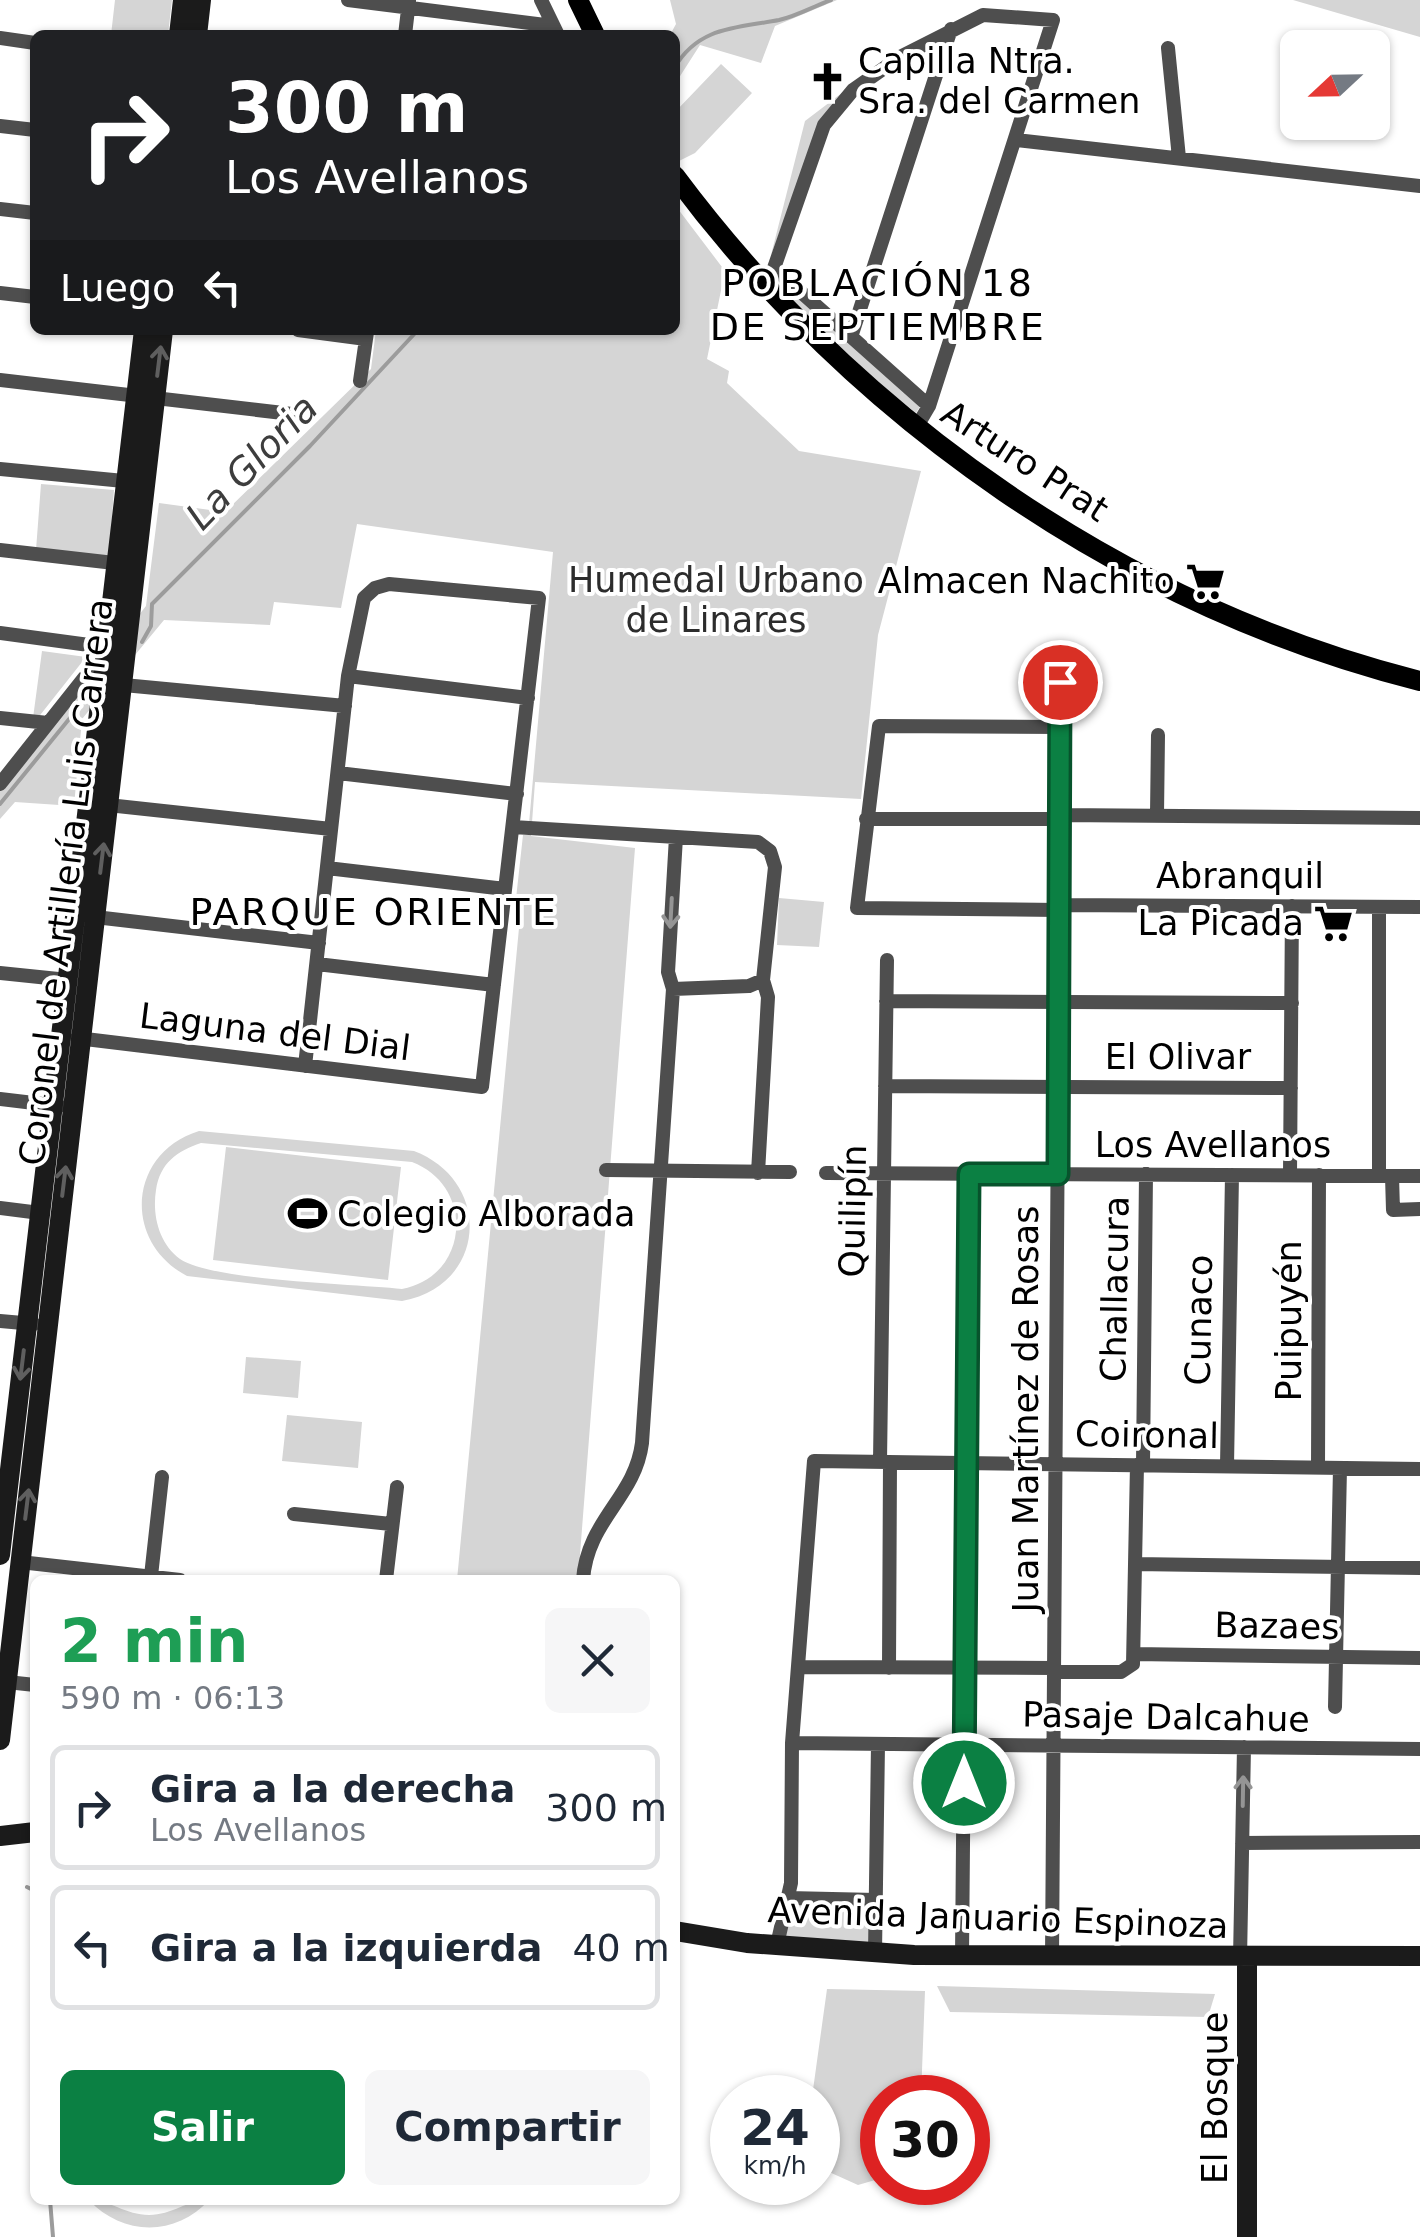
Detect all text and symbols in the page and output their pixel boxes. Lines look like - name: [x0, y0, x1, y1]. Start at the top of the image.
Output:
- north arrow: [1280, 30, 1390, 140]
- map controls: [1280, 30, 1390, 140]
- place label: Capilla Ntra. Sra. del Carmen: [858, 41, 1140, 121]
- church icon: Capilla Ntra. Sra. del Carmen: [807, 60, 849, 102]
- text: 300 m: [225, 67, 468, 149]
- icon: right: [60, 70, 190, 200]
- text: Los Avellanos: [225, 151, 529, 204]
- icon: left: [195, 260, 250, 315]
- district label: POBLACIÓN 18 DE SEPTIEMBRE: [710, 261, 1046, 349]
- text: Luego: [60, 266, 175, 310]
- one-way arrow: [150, 346, 169, 378]
- water label: La Gloria: [177, 386, 327, 538]
- street label: Arturo Prat: [934, 392, 1116, 530]
- park label: Humedal Urbano de Linares: [568, 560, 864, 640]
- supermarket icon: Almacen Nachito: [1184, 560, 1226, 602]
- place label: Almacen Nachito: [878, 561, 1175, 601]
- street label: Coronel de Artillería Luis Carrera: [11, 596, 121, 1168]
- pin: [1018, 640, 1103, 725]
- icon: arrive: [1033, 655, 1088, 710]
- one-way arrow: [93, 843, 112, 875]
- street label: Abranquil: [1156, 856, 1324, 896]
- district label: PARQUE ORIENTE: [190, 890, 558, 934]
- one-way arrow: [661, 897, 680, 929]
- supermarket icon: La Picada: [1313, 902, 1355, 944]
- place label: La Picada: [1138, 903, 1304, 943]
- street label: Laguna del Dial: [137, 996, 413, 1068]
- street label: El Olivar: [1105, 1037, 1252, 1077]
- street label: Los Avellanos: [1095, 1125, 1331, 1165]
- street label: Quilipín: [832, 1144, 874, 1278]
- one-way arrow: [56, 1165, 74, 1198]
- sports icon: Colegio Alborada: [286, 1193, 328, 1235]
- place label: Colegio Alborada: [337, 1194, 635, 1234]
- street label: Challacura: [1093, 1196, 1137, 1382]
- street label: Juan Martínez de Rosas: [1006, 1206, 1046, 1614]
- street label: Puipuyén: [1269, 1240, 1309, 1402]
- street label: Cunaco: [1178, 1254, 1220, 1386]
- one-way arrow: [12, 1349, 31, 1381]
- street label: Coironal: [1075, 1414, 1219, 1456]
- one-way arrow: [18, 1488, 37, 1521]
- street label: Bazaes: [1214, 1605, 1340, 1647]
- text: 2 min: [60, 1606, 248, 1676]
- button: close: [545, 1608, 650, 1713]
- text: 590 m · 06:13: [60, 1679, 285, 1717]
- street label: Pasaje Dalcahue: [1022, 1694, 1310, 1740]
- position arrow: [912, 1731, 1016, 1835]
- text: Gira a la derecha: [150, 1767, 515, 1811]
- one-way arrow: [1234, 1776, 1253, 1808]
- icon: right: [65, 1780, 120, 1835]
- text: 300 m: [545, 1786, 667, 1830]
- text: Los Avellanos: [150, 1811, 366, 1849]
- street label: Avenida Januario Espinoza: [767, 1890, 1229, 1946]
- icon: left: [65, 1920, 120, 1975]
- text: Gira a la izquierda: [150, 1926, 542, 1970]
- text: 40 m: [572, 1926, 670, 1970]
- street label: El Bosque: [1195, 2012, 1235, 2184]
- button: Salir: [60, 2070, 345, 2185]
- button: Compartir: [365, 2070, 650, 2185]
- speed limit sign: 30: [860, 2075, 990, 2205]
- text: 24: [740, 2099, 810, 2157]
- text: km/h: [743, 2151, 807, 2180]

